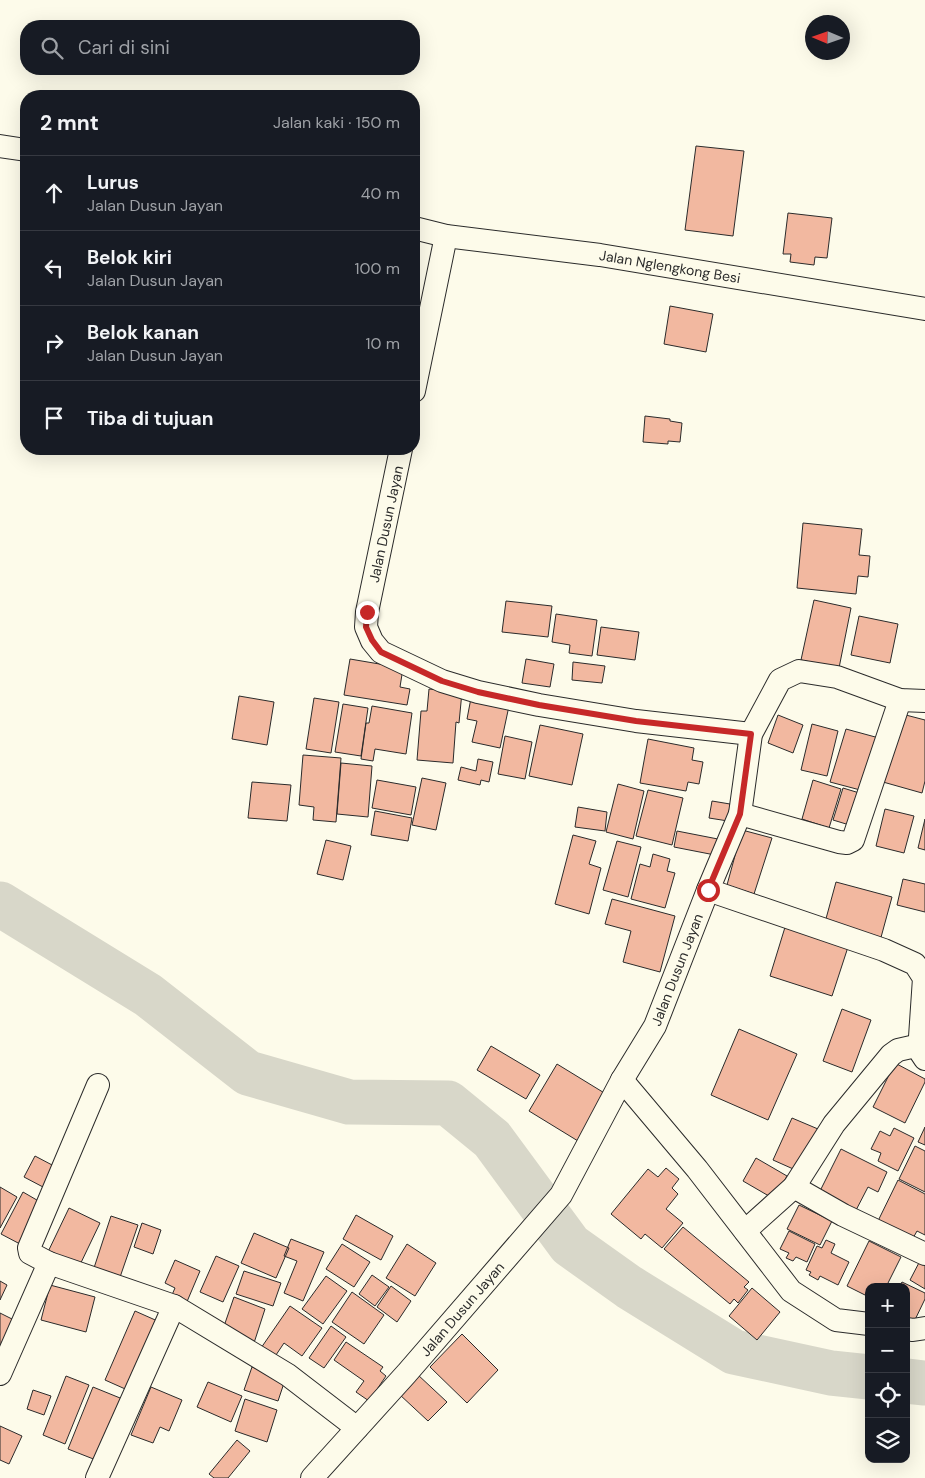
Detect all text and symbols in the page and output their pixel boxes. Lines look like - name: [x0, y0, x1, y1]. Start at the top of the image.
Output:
- north arrow: [805, 15, 850, 60]
- search box: [20, 20, 420, 75]
- icon: search: [38, 34, 66, 62]
- text: Cari di sini: [78, 35, 170, 60]
- text: 2 mnt: [40, 109, 99, 137]
- text: Jalan kaki · 150 m: [273, 112, 400, 133]
- text: Lurus: [87, 170, 139, 195]
- icon: ahead: [40, 179, 68, 207]
- text: 40 m: [361, 183, 400, 204]
- text: Jalan Dusun Jayan: [87, 195, 223, 216]
- text: Belok kiri: [87, 245, 172, 270]
- street label: Jalan Nglengkong Besi: [598, 246, 742, 287]
- icon: left: [40, 254, 68, 282]
- text: 100 m: [355, 258, 400, 279]
- text: Jalan Dusun Jayan: [87, 270, 223, 291]
- text: Belok kanan: [87, 320, 199, 345]
- icon: right: [40, 329, 68, 357]
- text: 10 m: [366, 333, 400, 354]
- text: Jalan Dusun Jayan: [87, 345, 223, 366]
- icon: arrive: [40, 404, 68, 432]
- text: Tiba di tujuan: [87, 406, 213, 431]
- street label: Jalan Dusun Jayan: [365, 464, 407, 584]
- route end: [356, 601, 379, 624]
- route start: [697, 879, 720, 902]
- street label: Jalan Dusun Jayan: [647, 911, 707, 1028]
- street label: Jalan Dusun Jayan: [416, 1258, 508, 1360]
- map controls: [865, 1283, 910, 1463]
- button: +: [865, 1283, 910, 1328]
- button: −: [865, 1328, 910, 1373]
- button: locate: [865, 1373, 910, 1418]
- button: layers: [865, 1418, 910, 1463]

